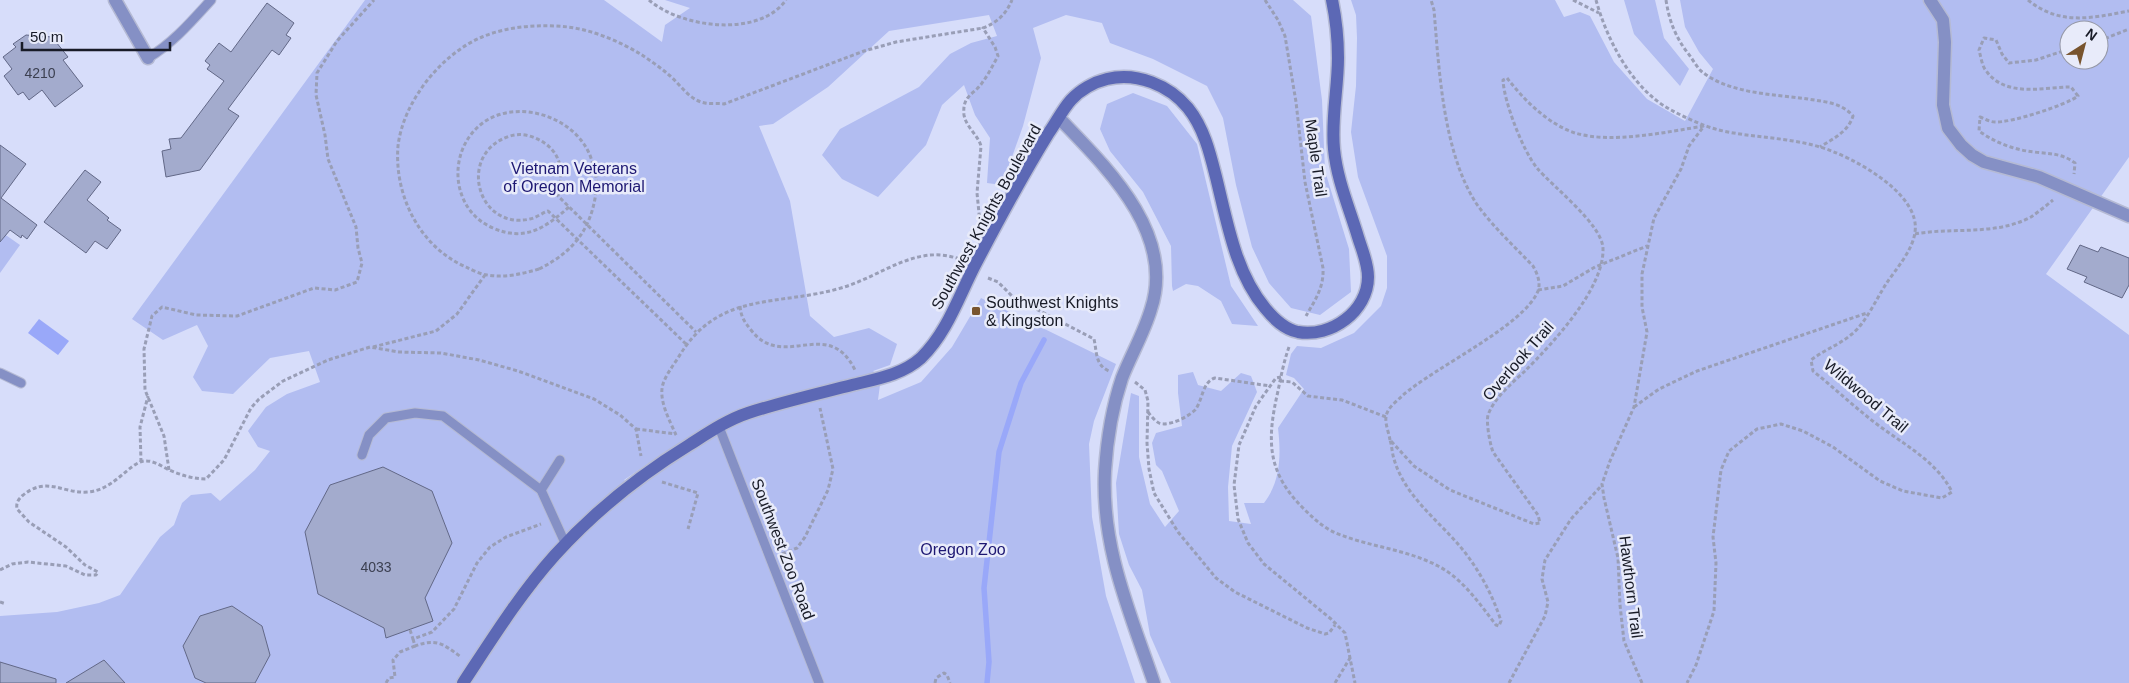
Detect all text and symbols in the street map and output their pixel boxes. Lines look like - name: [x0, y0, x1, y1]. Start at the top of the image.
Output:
- scale bar: [22, 20, 170, 52]
- north arrow: [2059, 20, 2109, 70]
- text: N: [2083, 25, 2100, 44]
- text: 50 m: [30, 28, 63, 45]
- house number: 4210: [24, 65, 56, 81]
- street label: Maple Trail: [1302, 118, 1330, 198]
- street label: Southwest Knights Boulevard: [928, 121, 1044, 313]
- park label: Vietnam Veterans of Oregon Memorial: [503, 160, 645, 195]
- place label: Southwest Knights & Kingston: [986, 294, 1119, 329]
- marker: Southwest Knights & Kingston: [970, 305, 982, 317]
- street label: Overlook Trail: [1479, 318, 1557, 404]
- street label: Wildwood Trail: [1821, 356, 1911, 436]
- street label: Southwest Zoo Road: [748, 476, 818, 622]
- street label: Hawthorn Trail: [1616, 535, 1646, 639]
- park label: Oregon Zoo: [920, 541, 1006, 558]
- house number: 4033: [360, 559, 392, 575]

